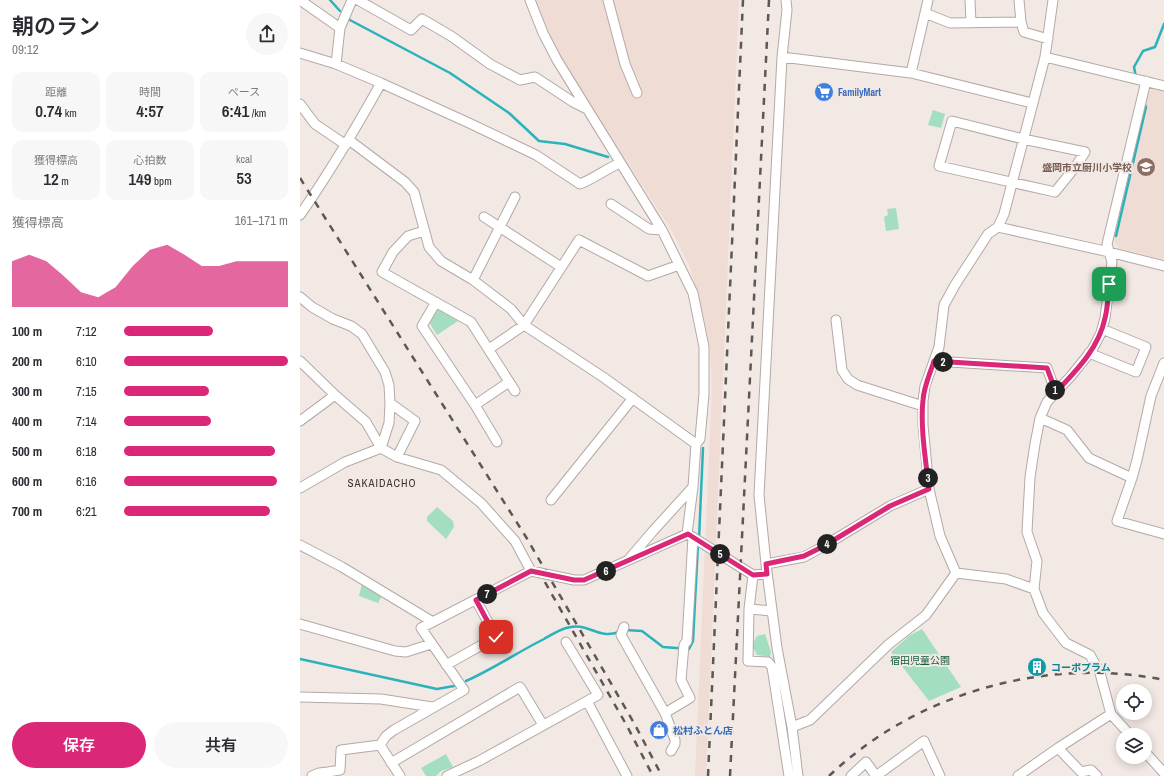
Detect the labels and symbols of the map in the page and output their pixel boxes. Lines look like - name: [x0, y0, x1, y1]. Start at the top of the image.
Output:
- supermarket icon: FamilyMart: [813, 81, 835, 103]
- place label: FamilyMart: [838, 86, 881, 99]
- school or university icon: 盛岡市立厨川小学校: [1135, 156, 1157, 178]
- place label: 盛岡市立厨川小学校: [1042, 161, 1132, 174]
- pin: [1092, 267, 1126, 301]
- pin: 2: [933, 352, 953, 372]
- pin: 1: [1045, 380, 1065, 400]
- pin: 3: [918, 468, 938, 488]
- district label: SAKAIDACHO: [347, 476, 417, 490]
- pin: 4: [817, 534, 837, 554]
- pin: 5: [710, 544, 730, 564]
- pin: 6: [596, 561, 616, 581]
- pin: 7: [477, 584, 497, 604]
- pin: [479, 620, 513, 654]
- park label: 宿田児童公園: [890, 654, 950, 667]
- building icon: コーポプラム: [1026, 656, 1048, 678]
- place label: コーポプラム: [1051, 661, 1111, 674]
- shop icon: 松村ふとん店: [648, 719, 670, 741]
- place label: 松村ふとん店: [673, 724, 733, 737]

